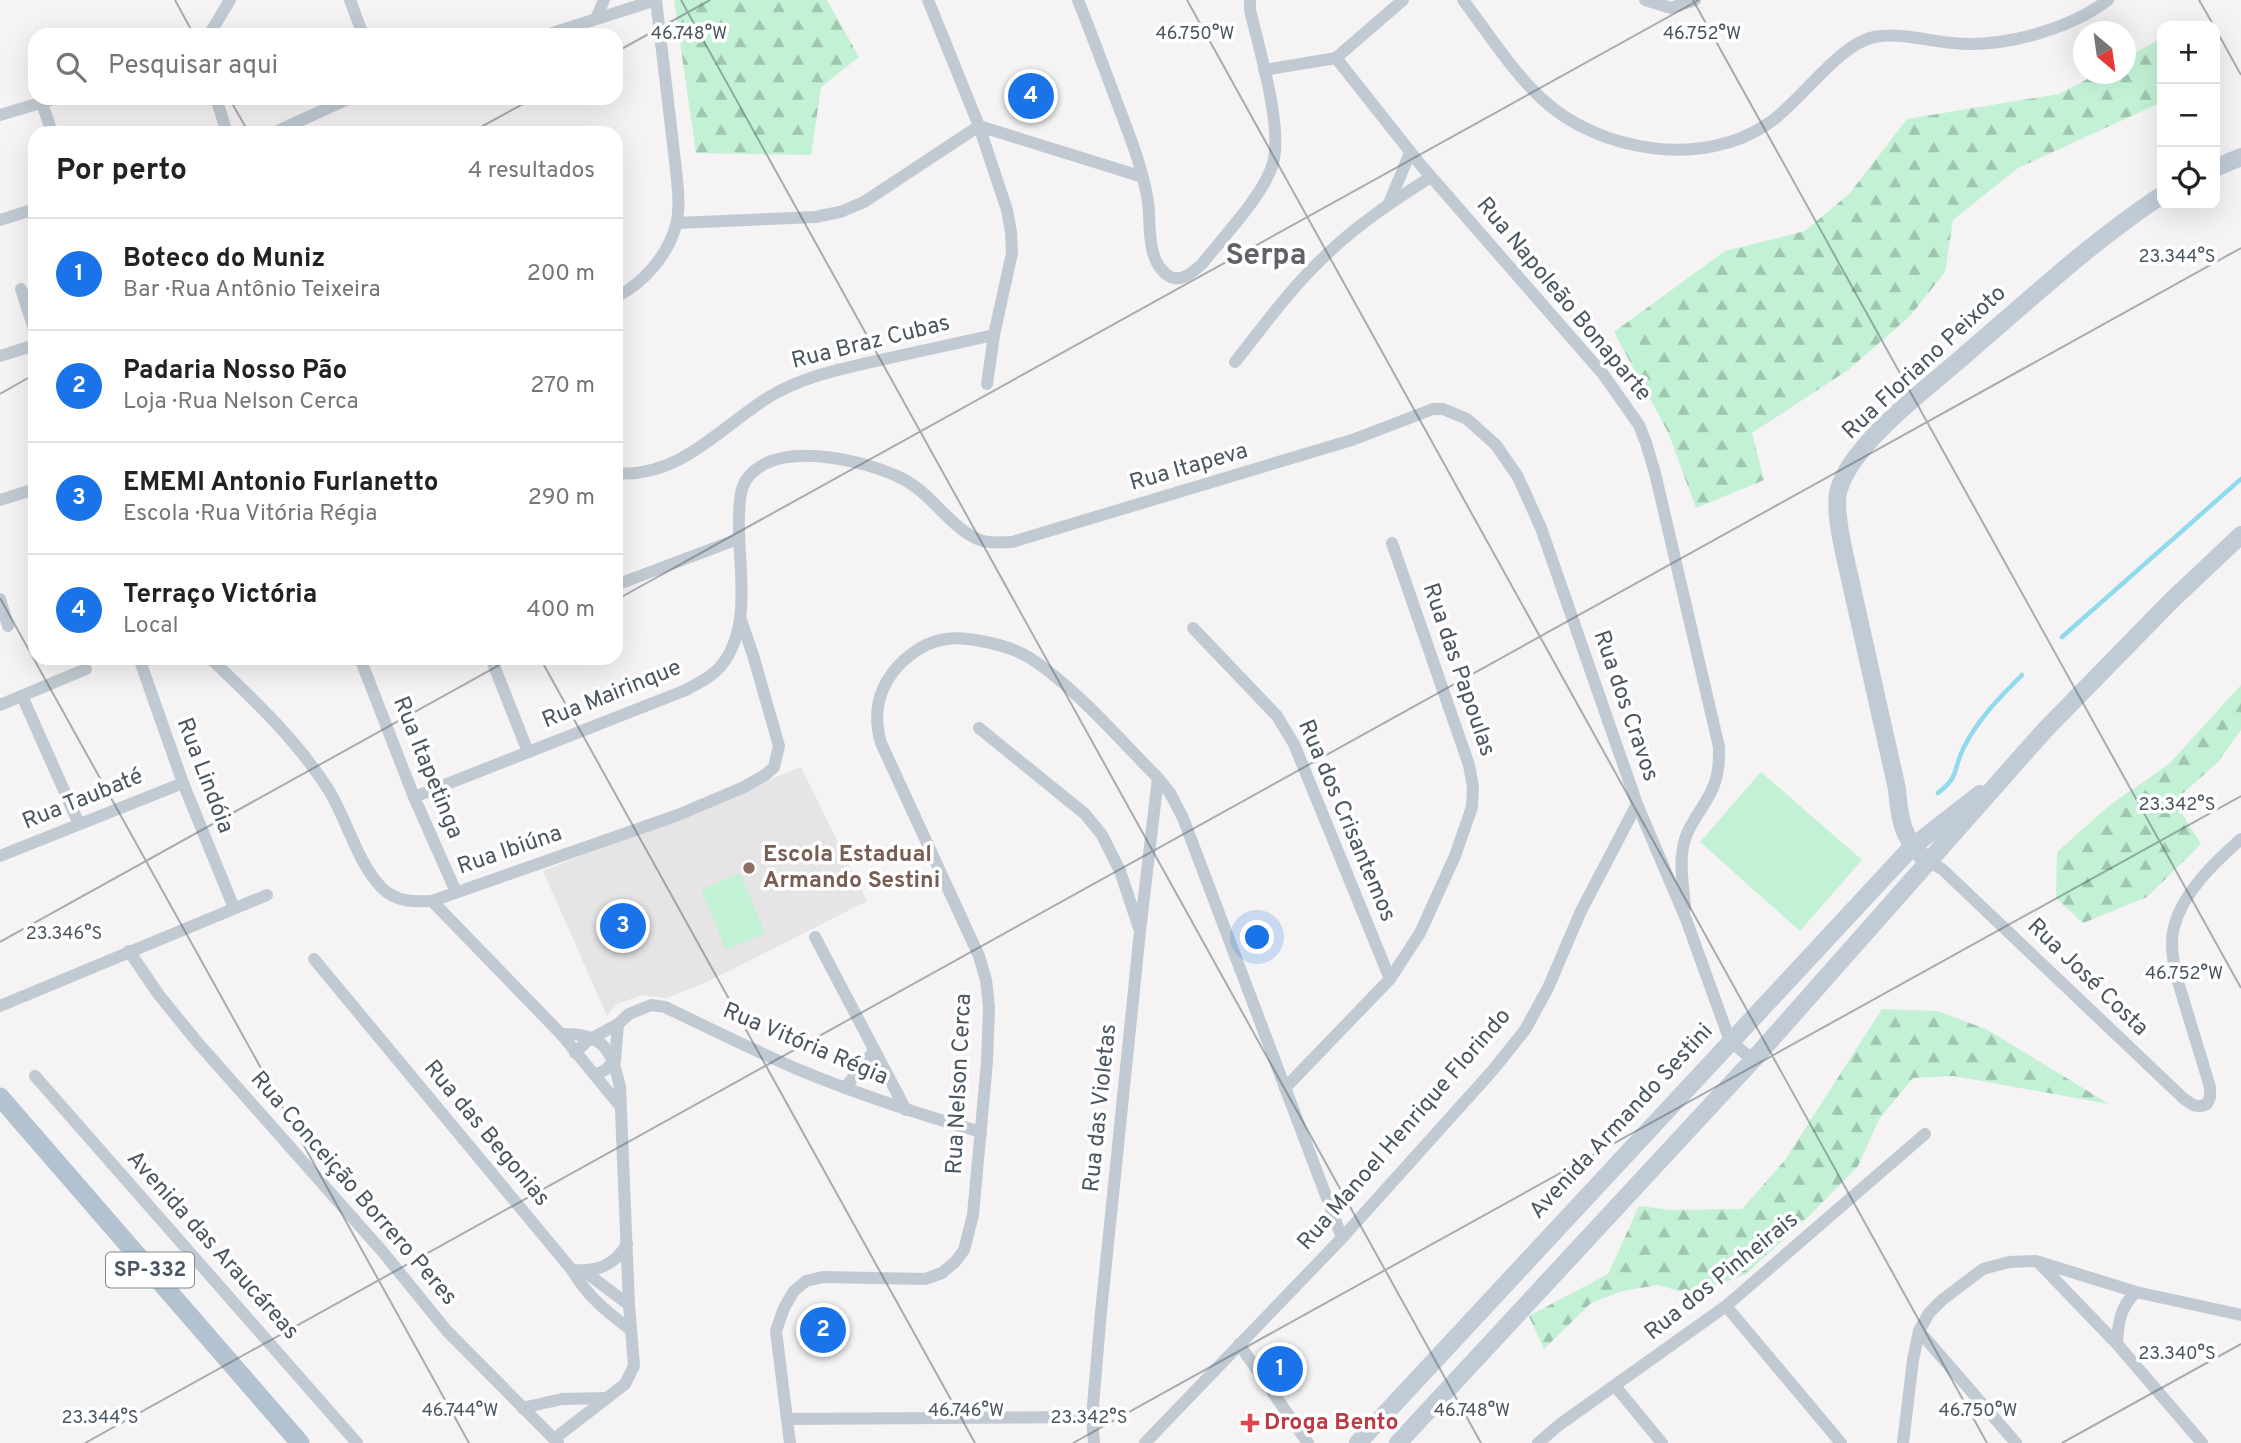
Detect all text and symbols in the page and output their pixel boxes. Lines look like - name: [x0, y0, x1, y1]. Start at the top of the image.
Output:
- north arrow: [2073, 21, 2136, 84]
- map controls: [2157, 21, 2220, 210]
- button: +: [2157, 21, 2220, 84]
- text: 46.748°W: [651, 23, 727, 46]
- text: 46.750°W: [1156, 23, 1234, 46]
- text: 46.752°W: [1663, 23, 1741, 46]
- search box: [28, 28, 623, 105]
- icon: search: [52, 48, 90, 86]
- text: Pesquisar aqui: [108, 50, 278, 83]
- pin: 4: [1008, 70, 1054, 122]
- button: −: [2157, 84, 2220, 147]
- button: locate: [2157, 147, 2220, 210]
- text: Por perto: [56, 153, 187, 190]
- text: 4 resultados: [468, 157, 595, 186]
- street label: Rua Napoleão Bonaparte: [1469, 192, 1657, 408]
- district label: Serpa: [1226, 238, 1306, 275]
- text: Boteco do Muniz: [123, 243, 325, 276]
- text: 23.344°S: [2138, 246, 2216, 269]
- text: 1: [74, 260, 84, 289]
- text: 200 m: [527, 260, 595, 289]
- text: Bar · Rua Antônio Teixeira: [123, 276, 380, 305]
- street label: Rua Floriano Peixoto: [1837, 280, 2013, 446]
- street label: Rua Braz Cubas: [789, 309, 953, 377]
- text: Padaria Nosso Pão: [123, 355, 347, 388]
- text: 2: [72, 372, 86, 401]
- text: 270 m: [530, 372, 595, 401]
- text: Loja · Rua Nelson Cerca: [123, 388, 359, 417]
- street label: Rua Itapeva: [1127, 437, 1251, 499]
- text: EMEMI Antonio Furlanetto: [123, 467, 439, 500]
- text: 3: [72, 484, 86, 513]
- text: 290 m: [528, 484, 595, 513]
- text: Escola · Rua Vitória Régia: [123, 500, 377, 529]
- text: Terraço Victória: [123, 579, 317, 612]
- street label: Rua das Papoulas: [1415, 580, 1501, 760]
- text: 4: [72, 596, 86, 625]
- text: 400 m: [526, 596, 595, 625]
- text: Local: [123, 612, 178, 641]
- street label: Rua dos Cravos: [1586, 627, 1664, 785]
- street label: Rua Mairinque: [538, 654, 686, 736]
- street label: Rua Itapetinga: [385, 693, 469, 843]
- street label: Rua Lindóia: [169, 714, 239, 838]
- street label: Rua dos Crisantemos: [1290, 716, 1402, 926]
- street label: Rua Taubaté: [18, 763, 148, 837]
- text: 23.342°S: [2139, 794, 2216, 817]
- street label: Rua Ibiúna: [454, 820, 566, 882]
- place label: Escola Estadual Armando Sestini: [763, 841, 940, 896]
- marker: Escola Estadual Armando Sestini: [741, 860, 757, 876]
- pin: 3: [600, 900, 646, 952]
- street label: Rua José Costa: [2020, 913, 2154, 1043]
- your location: [1240, 920, 1274, 954]
- text: 23.346°S: [26, 923, 102, 946]
- text: 46.752°W: [2145, 963, 2223, 986]
- street label: Rua Nelson Cerca: [941, 993, 979, 1175]
- street label: Rua Vitória Régia: [718, 997, 892, 1093]
- street label: Rua Manoel Henrique Florindo: [1292, 1003, 1518, 1257]
- street label: Avenida Armando Sestini: [1524, 1018, 1720, 1226]
- street label: Rua das Violetas: [1078, 1022, 1124, 1194]
- street label: Rua das Begonias: [416, 1055, 556, 1213]
- street label: Rua Conceição Borrero Peres: [243, 1066, 463, 1312]
- street label: Avenida das Araucáreas: [119, 1145, 305, 1347]
- street label: Rua dos Pinheirais: [1639, 1206, 1805, 1348]
- road number: SP-332: [106, 1252, 194, 1288]
- pin: 2: [800, 1304, 846, 1356]
- pin: 1: [1257, 1343, 1303, 1395]
- text: 23.340°S: [2138, 1343, 2216, 1366]
- text: 46.744°W: [422, 1400, 498, 1423]
- text: 46.746°W: [928, 1400, 1004, 1423]
- text: 46.748°W: [1434, 1400, 1510, 1423]
- text: 46.750°W: [1939, 1400, 2017, 1423]
- text: 23.344°S: [61, 1407, 139, 1430]
- text: 23.342°S: [1051, 1407, 1128, 1430]
- place label: Droga Bento: [1264, 1409, 1399, 1438]
- marker: Droga Bento: [1242, 1415, 1258, 1431]

